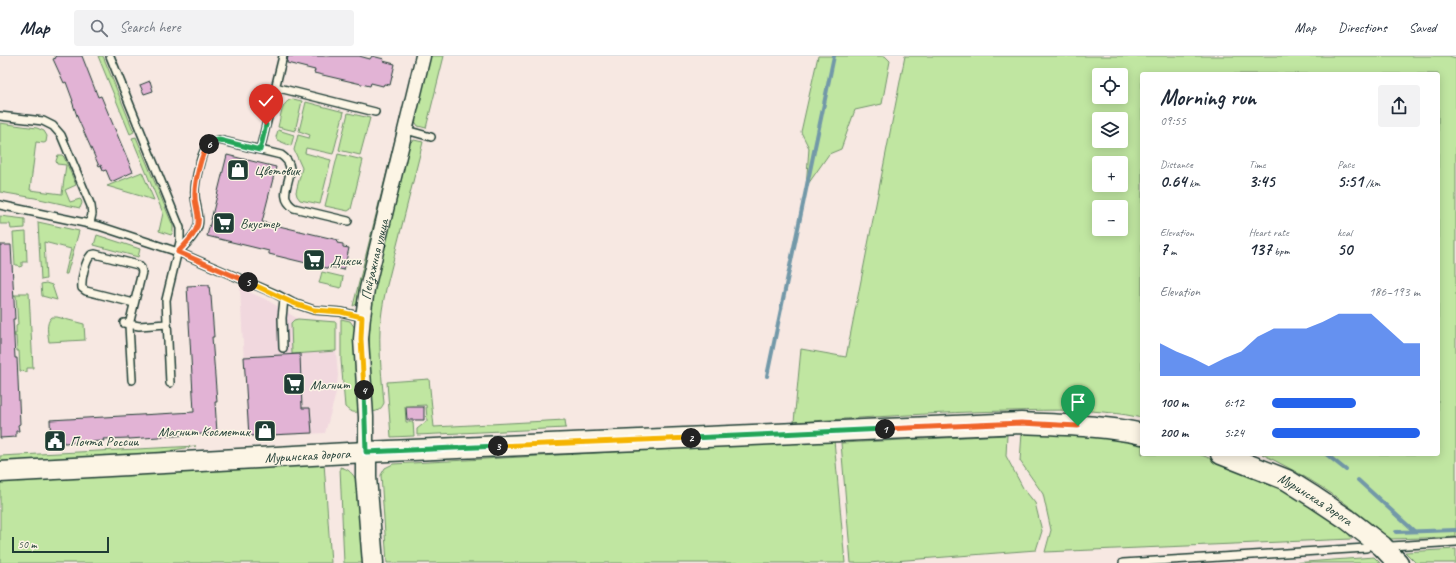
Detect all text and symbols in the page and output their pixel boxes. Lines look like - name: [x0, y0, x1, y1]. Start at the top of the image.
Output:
- search box: [74, 10, 354, 46]
- text: Map: [20, 16, 50, 40]
- icon: search: [88, 17, 110, 39]
- text: Search here: [120, 18, 181, 37]
- text: Map: [1295, 19, 1316, 36]
- text: Directions: [1338, 19, 1387, 36]
- text: Saved: [1409, 19, 1436, 36]
- map controls: [1092, 68, 1128, 236]
- button: locate: [1092, 68, 1128, 104]
- pin: [249, 84, 283, 125]
- text: Morning run: [1160, 84, 1256, 112]
- button: share: [1378, 85, 1420, 127]
- icon: check: [255, 90, 277, 112]
- button: layers: [1092, 112, 1128, 148]
- text: 09:55: [1160, 113, 1186, 129]
- pin: 6: [199, 134, 219, 154]
- text: 6: [206, 137, 212, 151]
- button: +: [1092, 156, 1128, 192]
- shop icon: Цветовик: [225, 157, 251, 183]
- text: Distance: [1160, 157, 1193, 171]
- text: Time: [1249, 157, 1266, 171]
- text: Pace: [1337, 157, 1354, 171]
- place label: Цветовик: [254, 162, 301, 179]
- text: 0.64: [1160, 171, 1187, 192]
- text: 3:45: [1249, 171, 1275, 192]
- text: 5:51: [1337, 171, 1363, 192]
- text: km: [1187, 176, 1200, 190]
- text: /km: [1363, 176, 1380, 190]
- button: −: [1092, 200, 1128, 236]
- supermarket icon: Вкустер: [211, 210, 237, 236]
- place label: Вкустер: [240, 215, 280, 232]
- street label: Пейзажная улица: [358, 216, 393, 301]
- text: Elevation: [1160, 225, 1194, 239]
- text: Heart rate: [1249, 225, 1289, 239]
- text: kcal: [1337, 225, 1352, 239]
- text: 7: [1160, 239, 1168, 260]
- text: 137: [1249, 239, 1272, 260]
- text: 50: [1337, 239, 1352, 260]
- text: m: [1168, 244, 1176, 258]
- text: bpm: [1272, 244, 1289, 258]
- supermarket icon: Дикси: [301, 247, 327, 273]
- place label: Дикси: [330, 252, 362, 269]
- pin: 5: [238, 272, 258, 292]
- text: 5: [246, 275, 250, 289]
- text: Elevation: [1160, 284, 1200, 300]
- text: 186–193 m: [1369, 284, 1420, 300]
- supermarket icon: Магнит: [281, 371, 307, 397]
- place label: Магнит: [310, 376, 351, 393]
- pin: 4: [354, 380, 374, 400]
- text: 4: [362, 383, 366, 397]
- pin: [1061, 385, 1095, 426]
- icon: arrive: [1067, 391, 1089, 413]
- text: 100 m: [1160, 395, 1188, 411]
- text: 6:12: [1224, 395, 1244, 411]
- shop icon: Магнит Косметик: [252, 418, 278, 444]
- pin: 1: [875, 419, 895, 439]
- text: 1: [883, 422, 887, 436]
- place label: Магнит Косметик: [158, 423, 252, 440]
- text: 200 m: [1160, 425, 1188, 441]
- text: 5:24: [1224, 425, 1244, 441]
- public building icon: Почта России: [42, 428, 68, 454]
- pin: 2: [681, 428, 701, 448]
- text: 2: [689, 431, 693, 445]
- place label: Почта России: [70, 433, 139, 450]
- pin: 3: [488, 436, 508, 456]
- text: 3: [496, 439, 500, 453]
- street label: Муринская дорога: [264, 445, 352, 467]
- street label: Муринская дорога: [1276, 469, 1357, 530]
- scale bar: [12, 535, 109, 554]
- text: 50 m: [18, 537, 37, 551]

